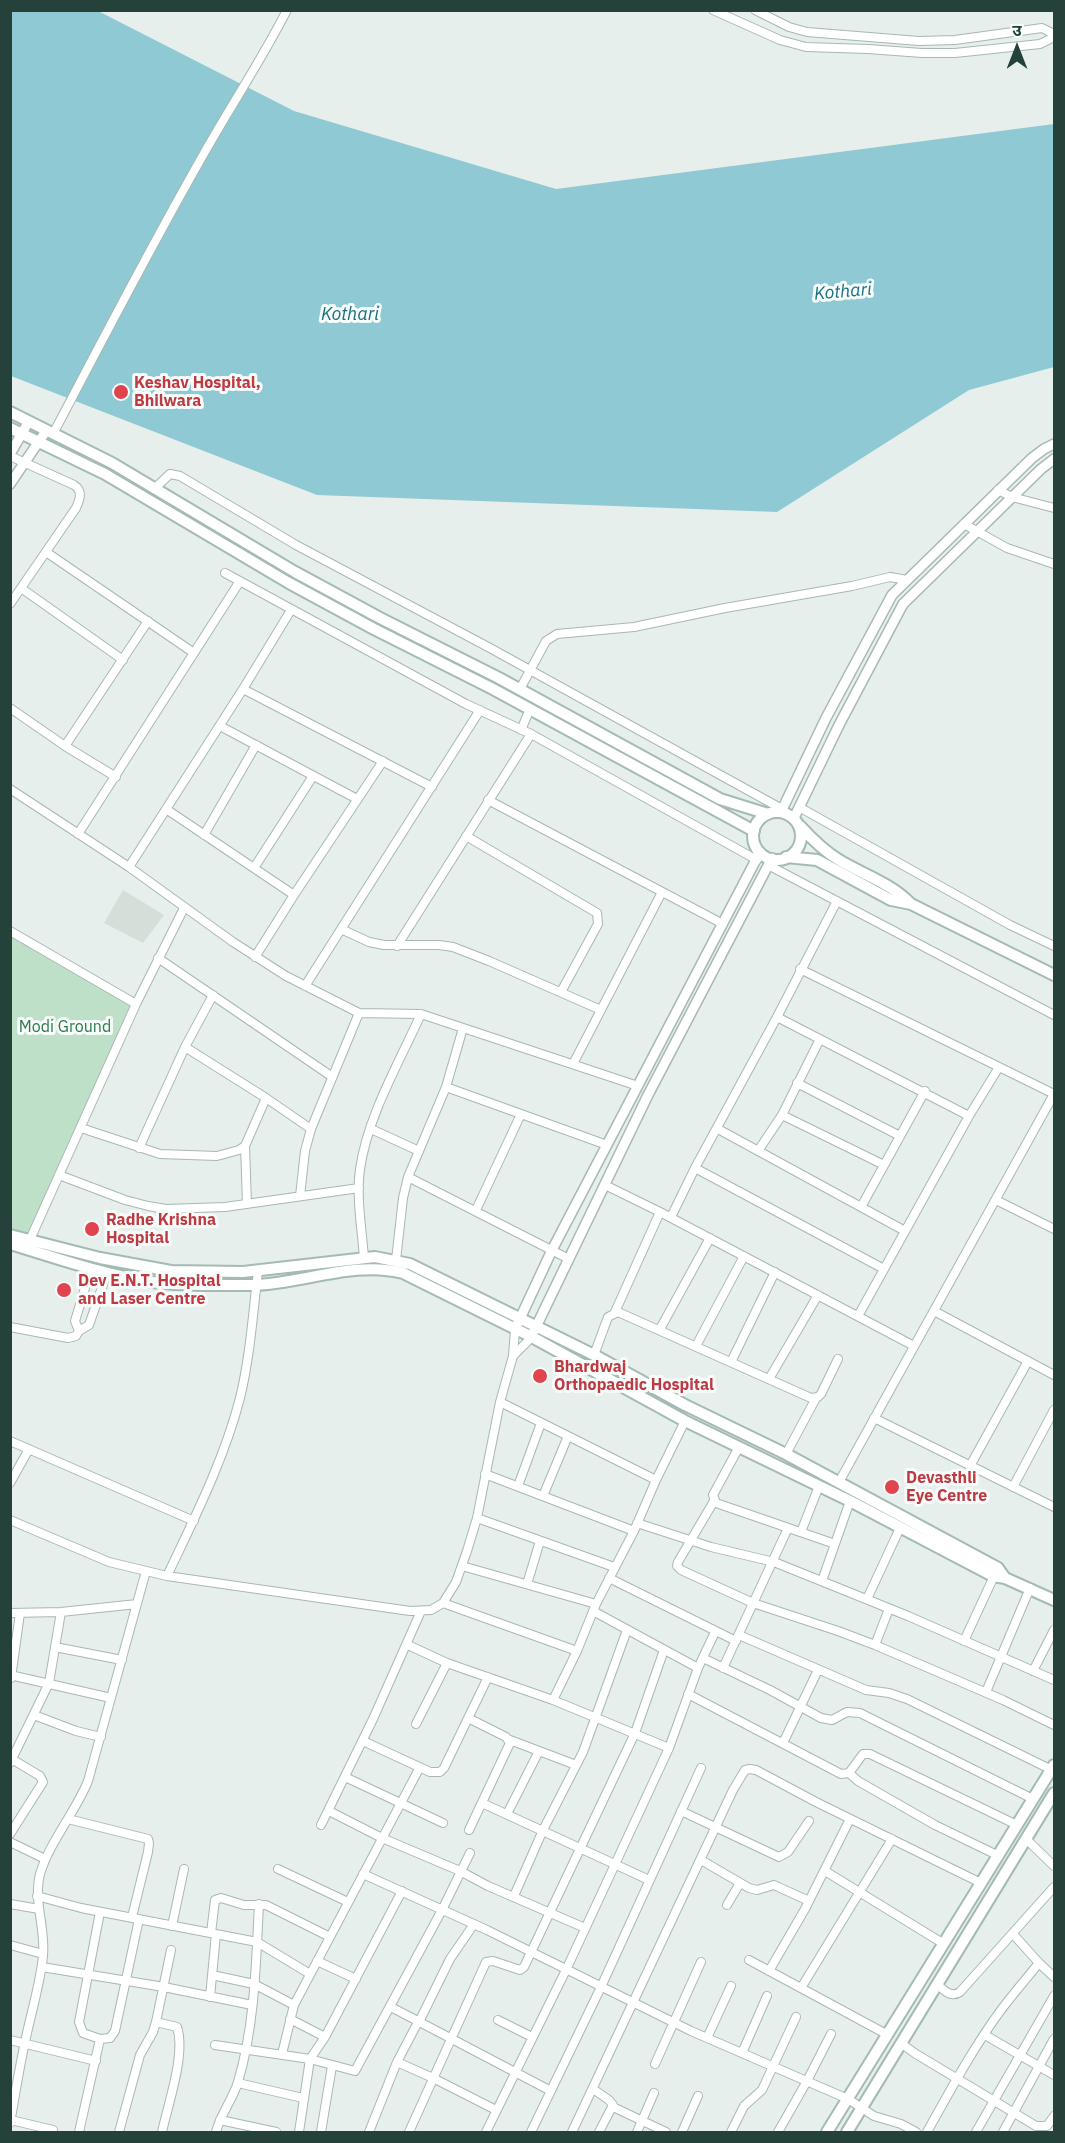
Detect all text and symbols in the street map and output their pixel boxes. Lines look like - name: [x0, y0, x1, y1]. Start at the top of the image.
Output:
- north arrow: [987, 18, 1047, 78]
- text: उ: [1012, 20, 1022, 40]
- water label: Kothari: [813, 279, 873, 305]
- water label: Kothari: [321, 304, 379, 326]
- place label: Keshav Hospital, Bhilwara: [134, 373, 261, 411]
- marker: Keshav Hospital, Bhilwara: [112, 383, 130, 401]
- park label: Modi Ground: [19, 1017, 111, 1037]
- place label: Radhe Krishna Hospital: [106, 1210, 216, 1248]
- marker: Radhe Krishna Hospital: [83, 1220, 101, 1238]
- place label: Dev E.N.T. Hospital and Laser Centre: [78, 1271, 220, 1309]
- marker: Dev E.N.T. Hospital and Laser Centre: [55, 1281, 73, 1299]
- place label: Bhardwaj Orthopaedic Hospital: [554, 1357, 714, 1395]
- marker: Bhardwaj Orthopaedic Hospital: [531, 1367, 549, 1385]
- place label: Devasthli Eye Centre: [906, 1468, 987, 1506]
- marker: Devasthli Eye Centre: [883, 1478, 901, 1496]

